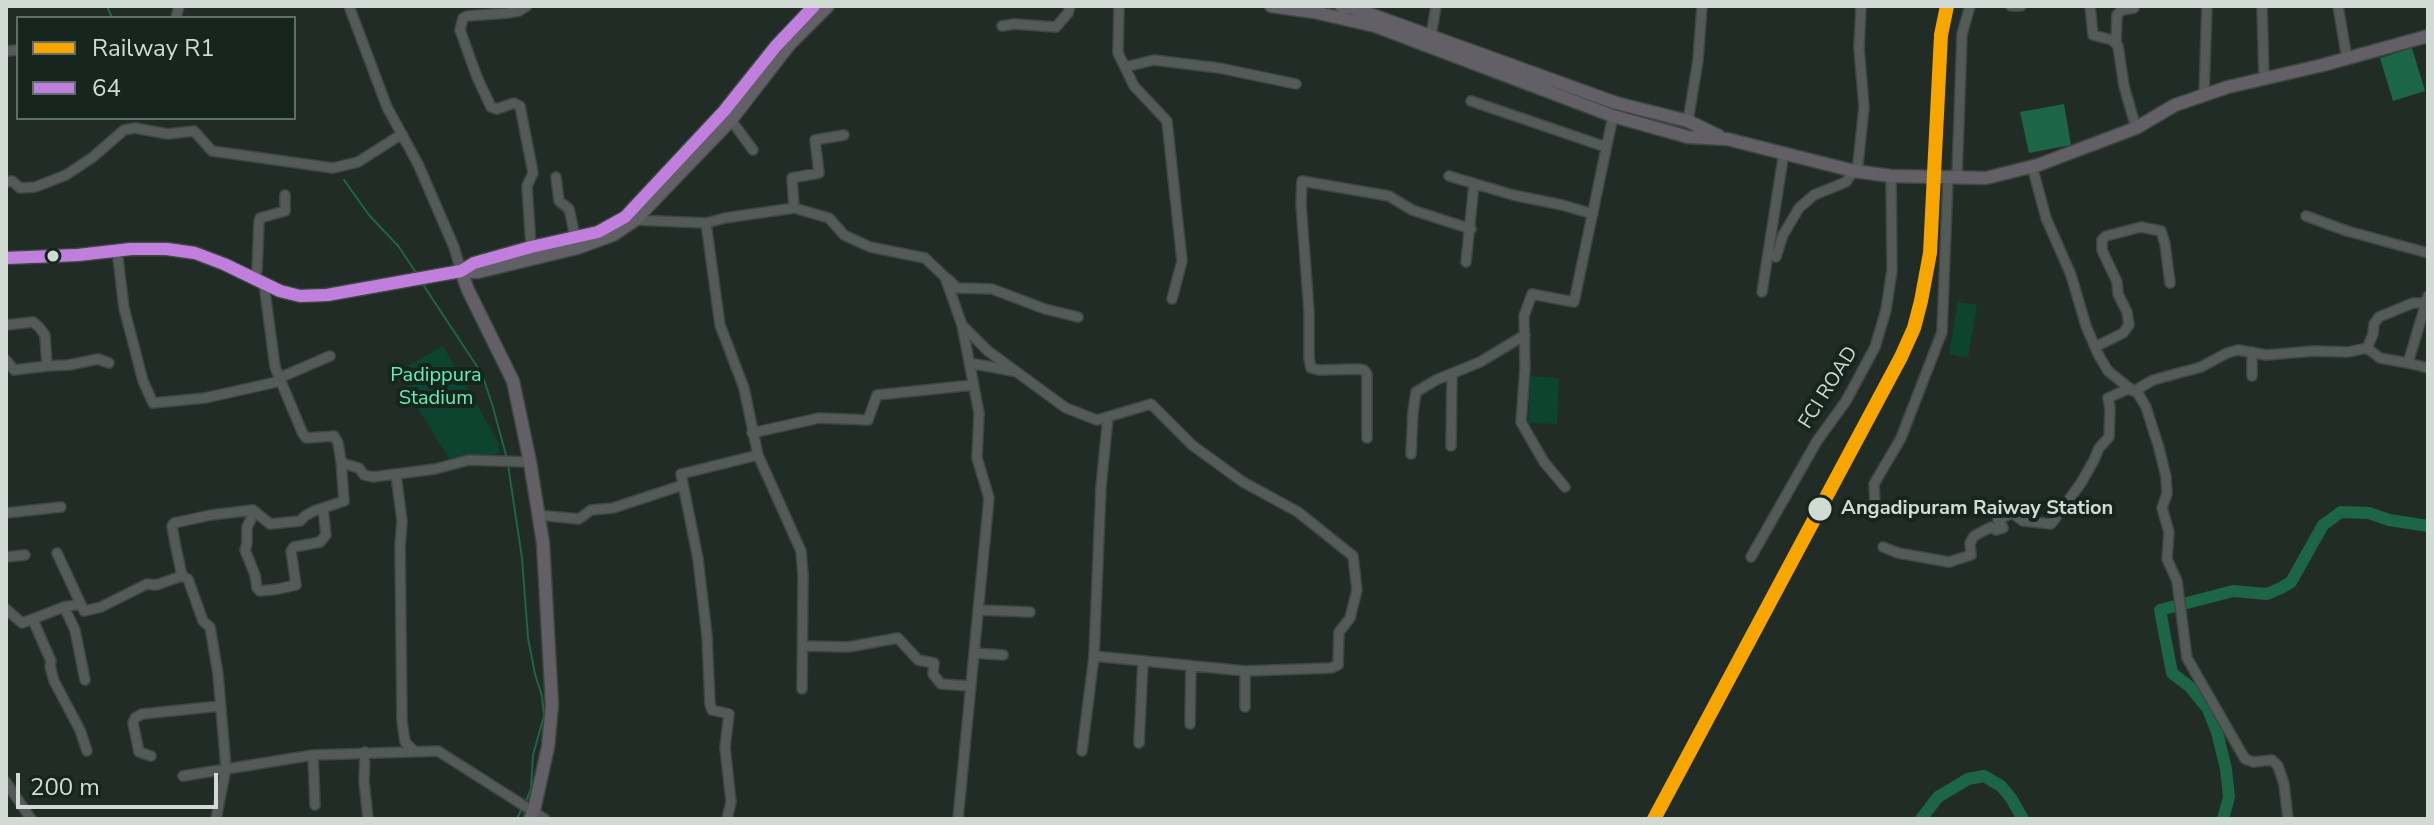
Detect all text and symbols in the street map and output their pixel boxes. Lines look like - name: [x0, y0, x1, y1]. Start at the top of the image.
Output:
- legend: [16, 16, 296, 120]
- text: Railway R1: [92, 32, 215, 64]
- text: 64: [92, 72, 121, 104]
- unlabelled marker: [45, 248, 61, 264]
- street label: FCI ROAD: [1794, 343, 1864, 433]
- park label: Padippura Stadium: [390, 364, 482, 411]
- marker: Angadipuram Raiway Station: [1806, 495, 1834, 523]
- place label: Angadipuram Raiway Station: [1841, 497, 2113, 521]
- scale bar: [20, 757, 222, 807]
- text: 200 m: [30, 771, 100, 803]

